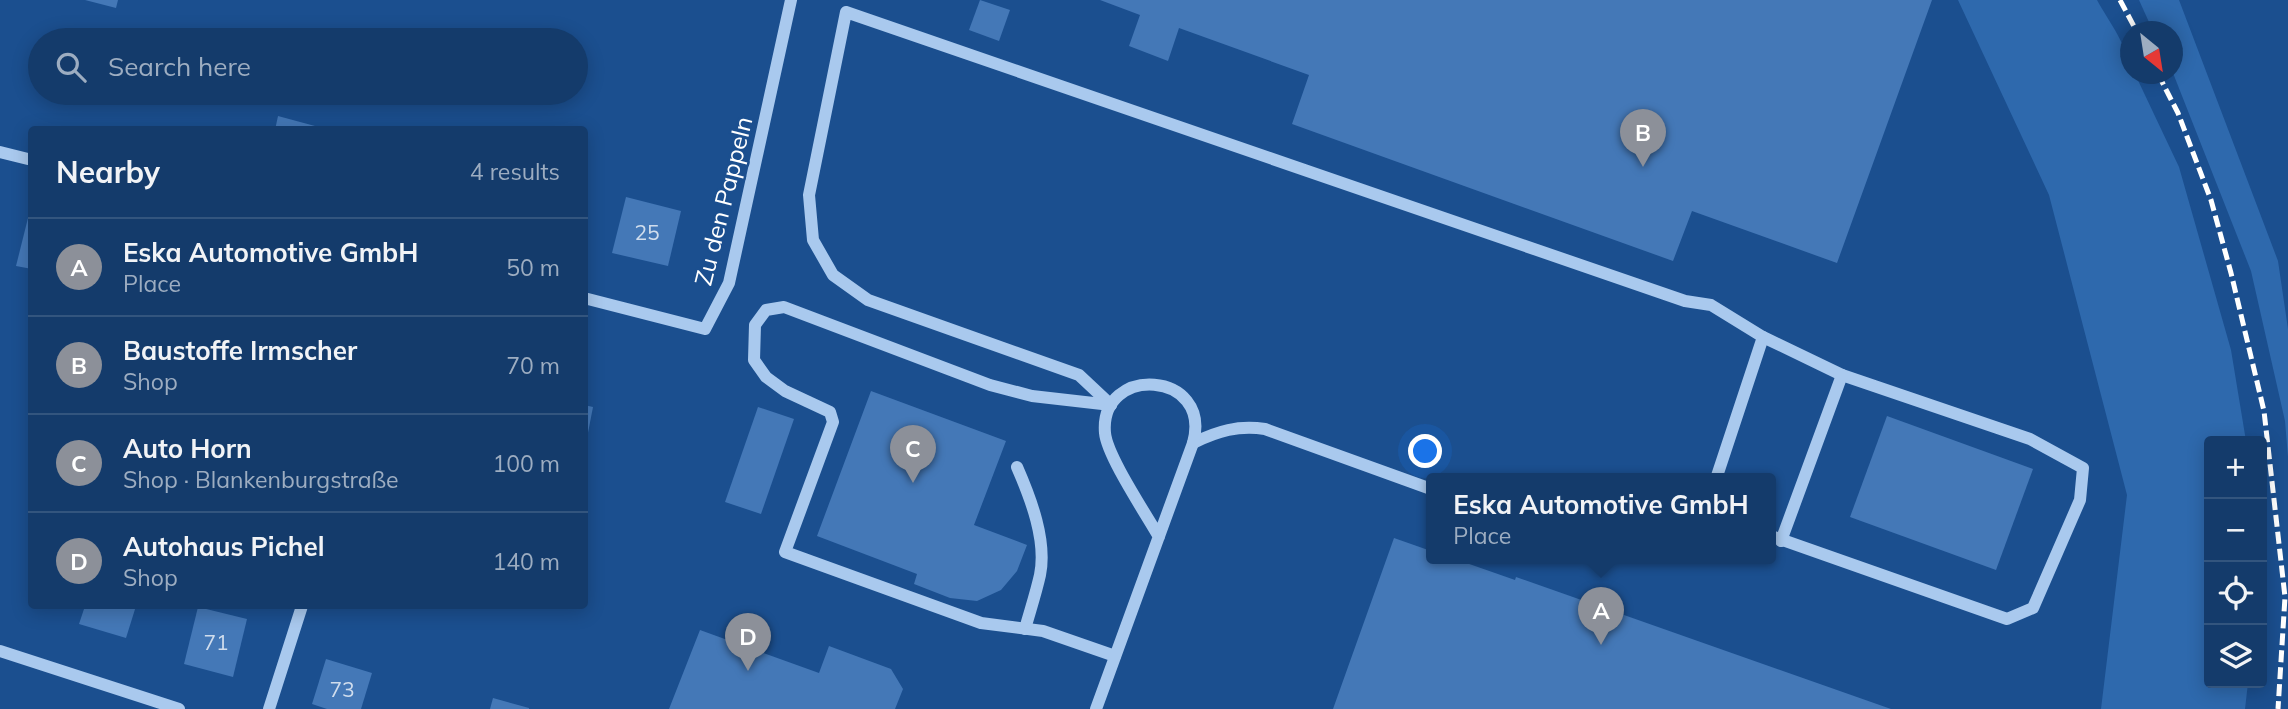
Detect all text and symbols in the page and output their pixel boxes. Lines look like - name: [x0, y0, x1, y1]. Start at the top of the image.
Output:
- north arrow: [2120, 21, 2183, 84]
- search box: [28, 28, 588, 105]
- icon: search: [52, 48, 90, 86]
- text: Search here: [108, 50, 251, 83]
- pin: B: [1620, 109, 1666, 167]
- street label: Zu den Pappeln: [688, 113, 758, 289]
- text: Nearby: [56, 153, 160, 191]
- text: 4 results: [470, 157, 560, 186]
- house number: 25: [634, 219, 660, 245]
- text: Eska Automotive GmbH: [123, 236, 418, 269]
- text: A: [70, 253, 88, 282]
- text: 50 m: [506, 253, 560, 282]
- text: Place: [123, 269, 181, 298]
- text: Baustoffe Irmscher: [123, 334, 357, 367]
- text: B: [71, 351, 87, 380]
- text: 70 m: [506, 351, 560, 380]
- text: Shop: [123, 367, 178, 396]
- pin: C: [890, 425, 936, 483]
- text: Auto Horn: [123, 432, 252, 465]
- your location: [1408, 434, 1442, 468]
- map controls: [2204, 436, 2267, 688]
- button: +: [2204, 436, 2267, 499]
- text: C: [71, 449, 87, 478]
- text: 100 m: [492, 449, 560, 478]
- text: Shop · Blankenburgstraße: [123, 465, 399, 494]
- popup: [1426, 473, 1776, 564]
- text: Eska Automotive GmbH: [1453, 488, 1749, 521]
- button: −: [2204, 499, 2267, 562]
- text: Place: [1453, 521, 1511, 550]
- text: Autohaus Pichel: [123, 530, 324, 563]
- text: D: [70, 547, 88, 576]
- text: 140 m: [492, 547, 560, 576]
- button: locate: [2204, 562, 2267, 625]
- text: Shop: [123, 563, 178, 592]
- pin: A: [1578, 587, 1624, 645]
- pin: D: [725, 613, 771, 671]
- button: layers: [2204, 625, 2267, 688]
- house number: 71: [203, 629, 229, 655]
- house number: 73: [329, 676, 355, 702]

